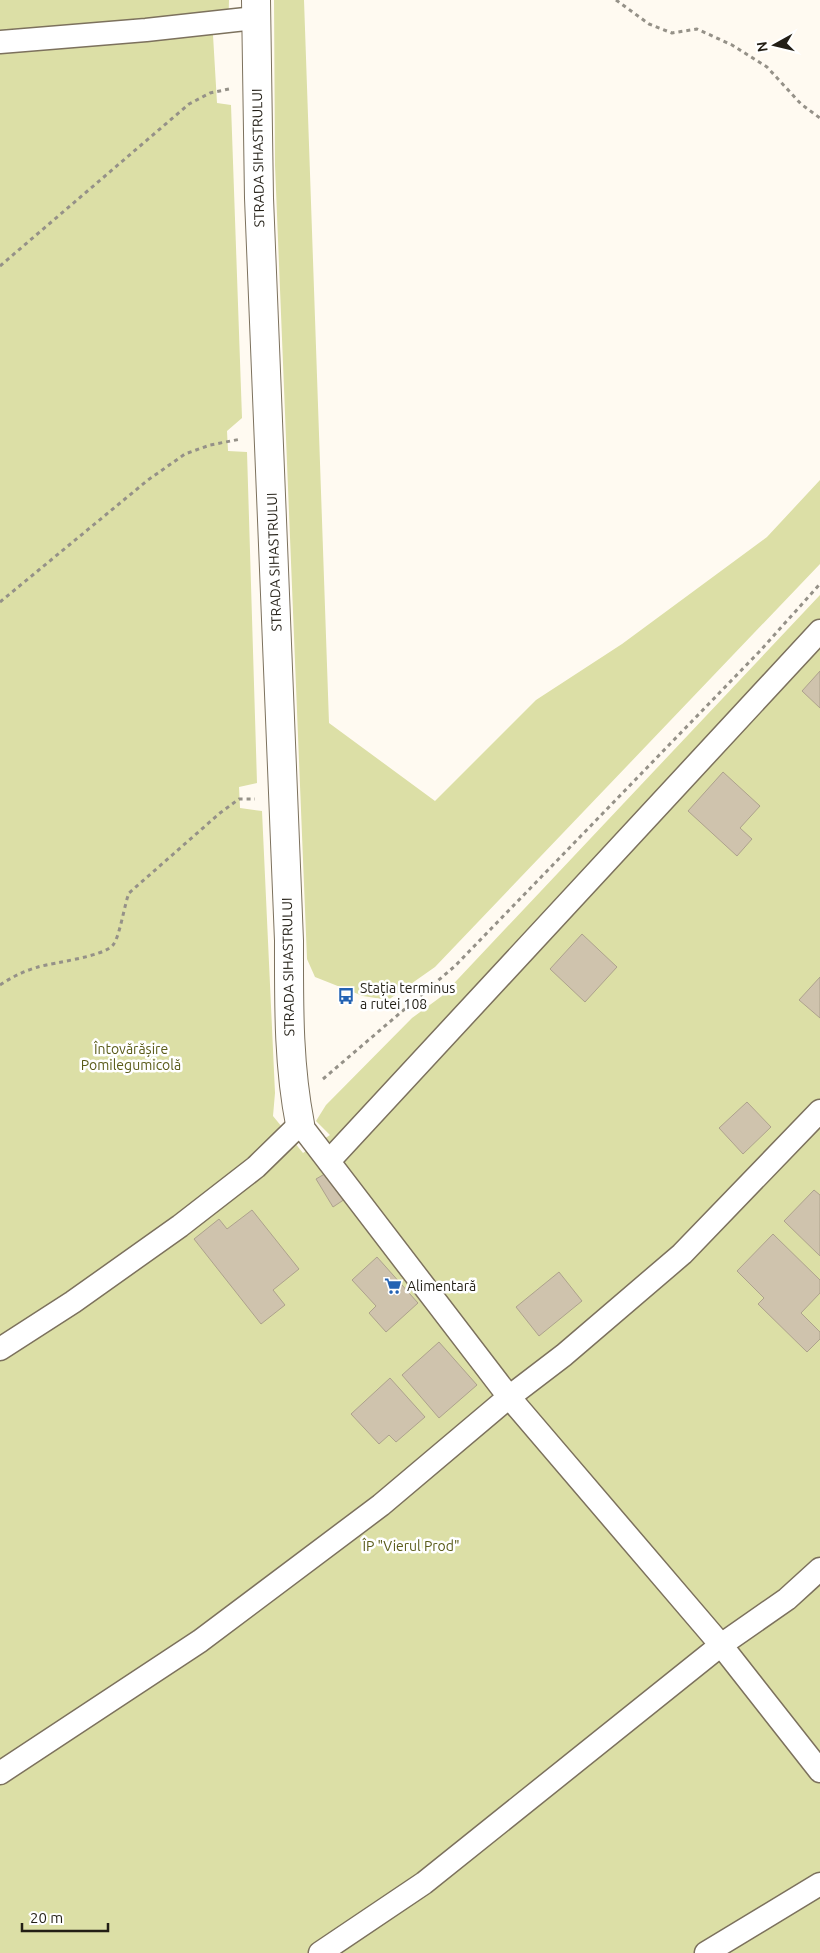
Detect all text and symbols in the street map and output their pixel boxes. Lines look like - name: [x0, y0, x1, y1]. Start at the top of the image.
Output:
- north arrow: [750, 20, 800, 70]
- text: N: [753, 41, 771, 53]
- street label: STRADA SIHASTRULUI: [249, 88, 267, 228]
- street label: STRADA SIHASTRULUI: [264, 492, 284, 632]
- street label: STRADA SIHASTRULUI: [279, 897, 297, 1037]
- place label: Stația terminus a rutei 108: [360, 980, 455, 1012]
- bus stop icon: Stația terminus a rutei 108: [336, 986, 356, 1006]
- park label: Întovărășire Pomilegumicolă: [81, 1040, 181, 1073]
- supermarket icon: Alimentară: [383, 1276, 403, 1296]
- place label: Alimentară: [407, 1278, 476, 1294]
- park label: ÎP "Vierul Prod": [361, 1537, 460, 1554]
- scale bar: [22, 1900, 109, 1932]
- text: 20 m: [30, 1909, 63, 1926]

